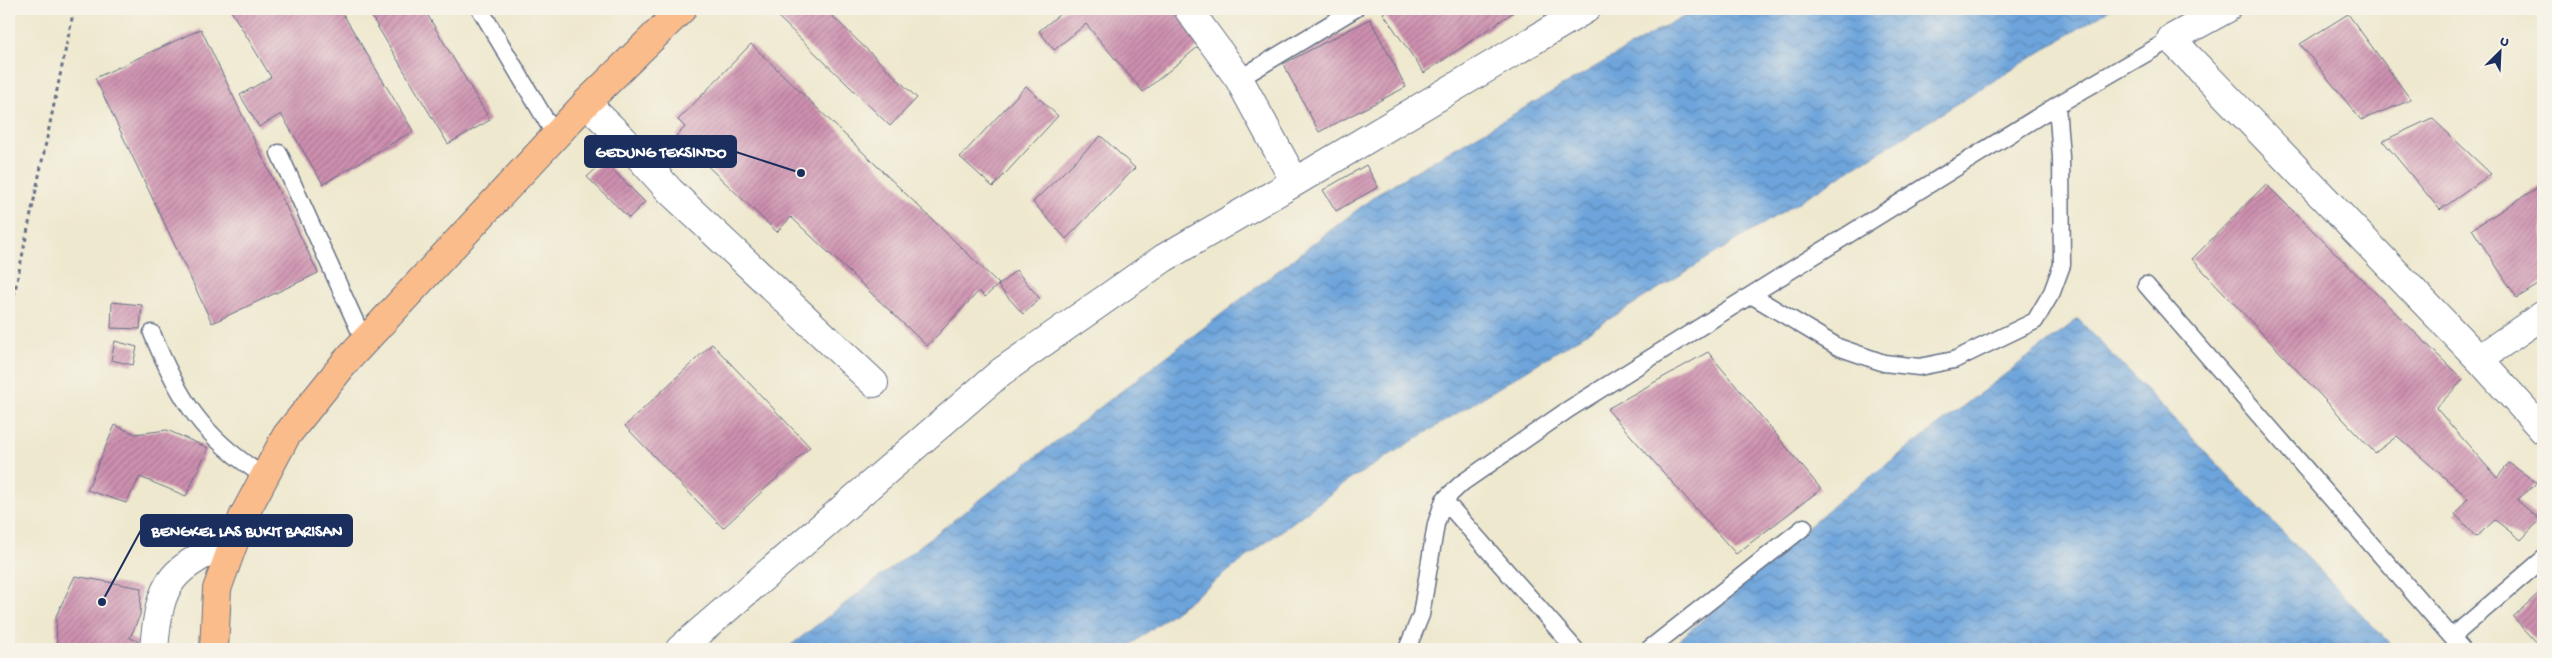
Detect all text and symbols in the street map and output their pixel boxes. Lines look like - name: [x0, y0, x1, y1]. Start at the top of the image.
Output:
- north arrow: [2474, 28, 2524, 78]
- text: U: [2497, 33, 2511, 52]
- callout: GEDUNG TEKSINDO: [585, 136, 736, 167]
- text: GEDUNG TEKSINDO: [596, 145, 727, 164]
- callout: BENGKEL LAS BUKIT BARISAN: [141, 515, 352, 546]
- text: BENGKEL LAS BUKIT BARISAN: [151, 524, 343, 543]

